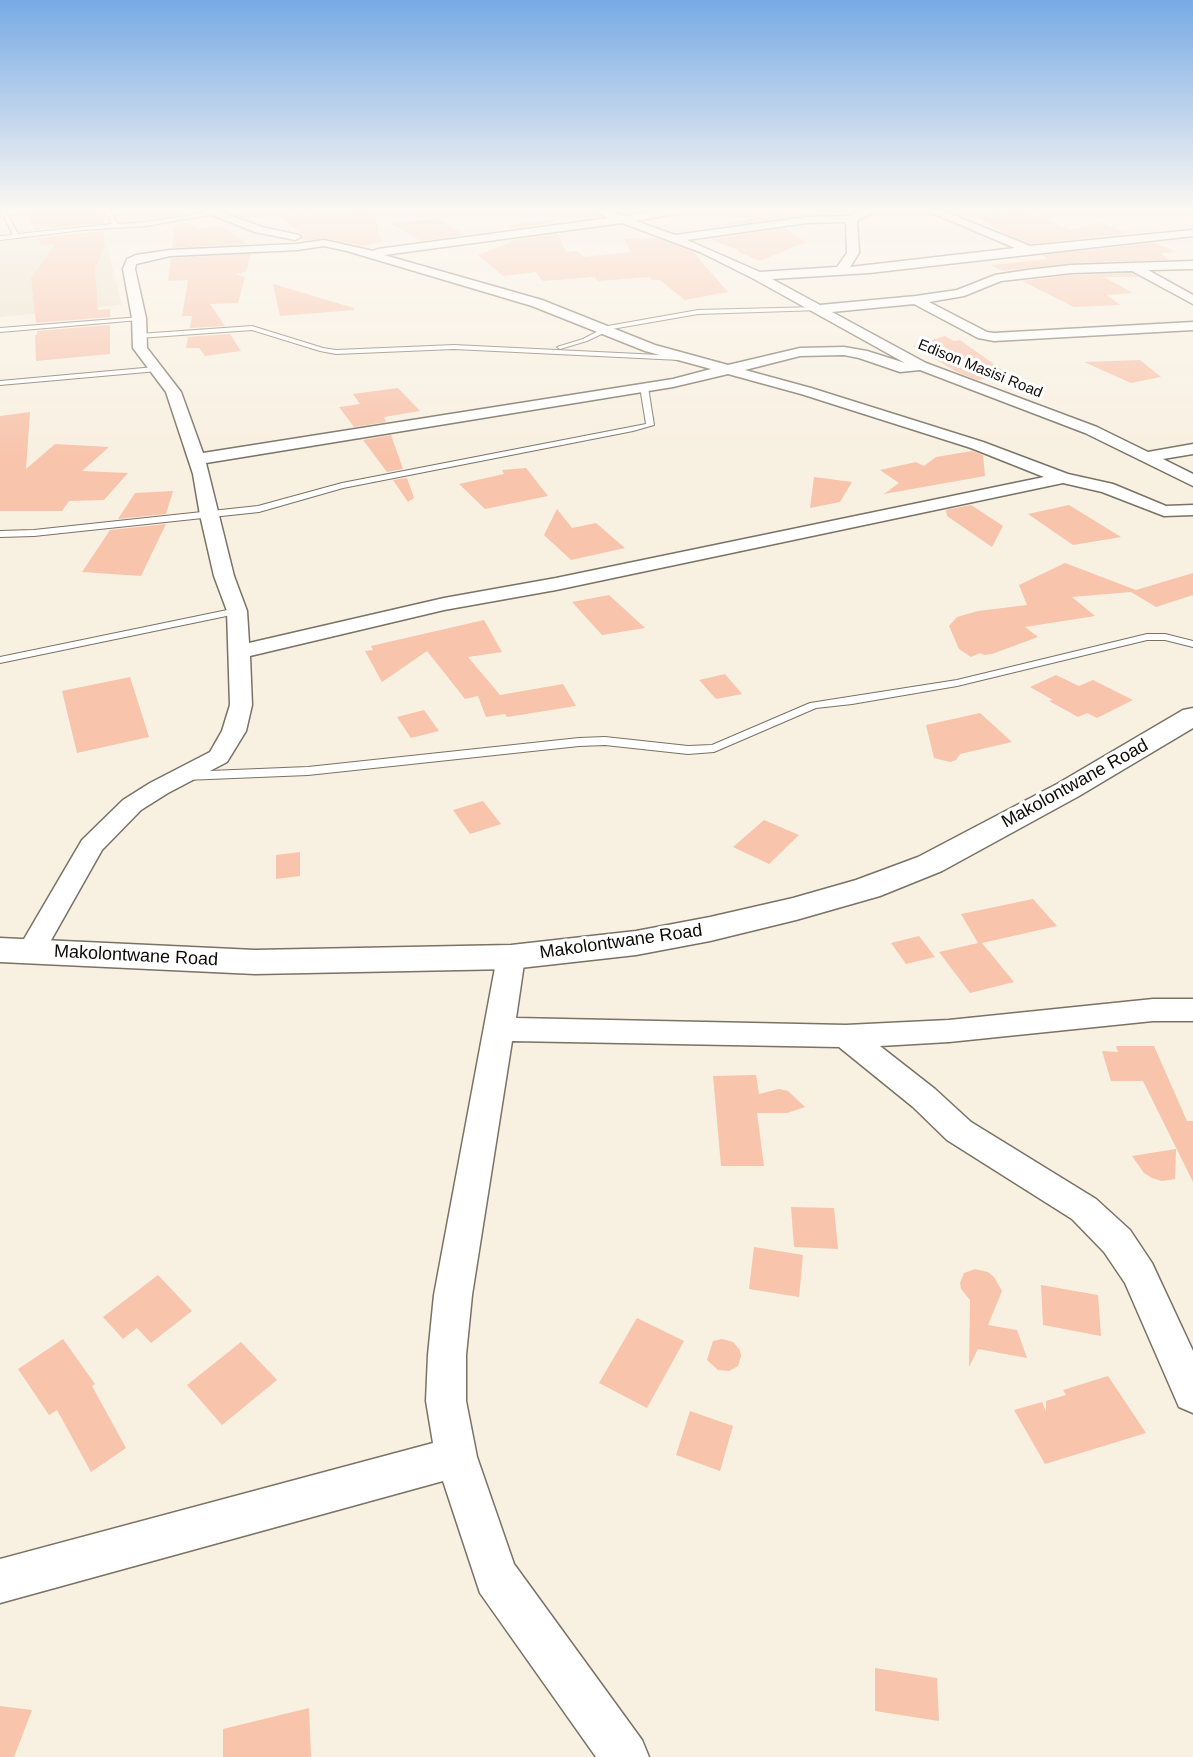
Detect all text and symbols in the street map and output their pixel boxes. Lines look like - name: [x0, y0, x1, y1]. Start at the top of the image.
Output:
- street label: Edison Masisi Road: [915, 336, 1045, 402]
- street label: Makolontwane Road: [998, 735, 1152, 833]
- street label: Makolontwane Road: [538, 920, 704, 964]
- street label: Makolontwane Road: [53, 941, 219, 971]

